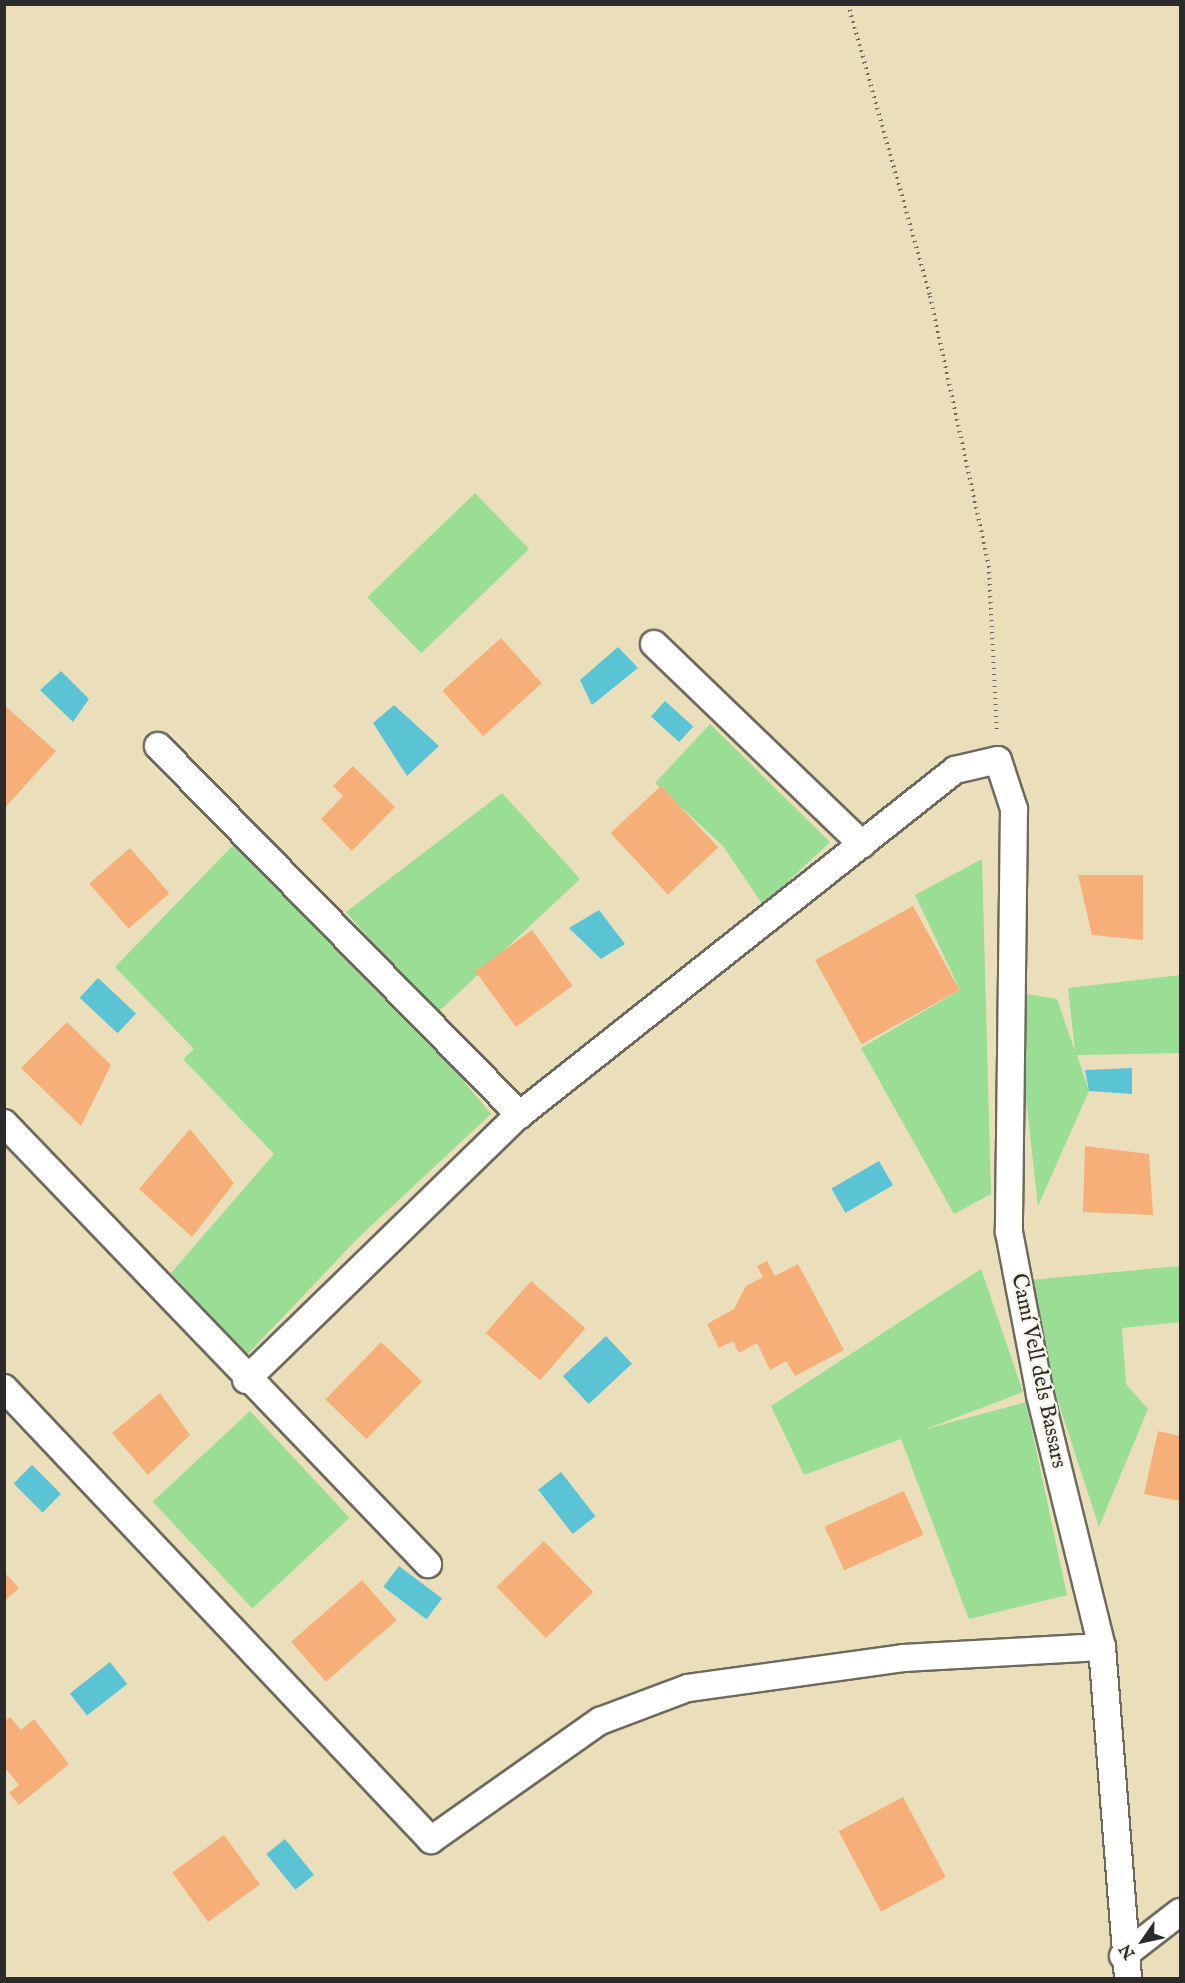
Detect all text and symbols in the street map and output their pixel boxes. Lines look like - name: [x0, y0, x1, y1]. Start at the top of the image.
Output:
- street label: Camí Vell dels Bassars: [1004, 1271, 1072, 1471]
- north arrow: [1113, 1911, 1173, 1971]
- text: N: [1116, 1940, 1140, 1962]

